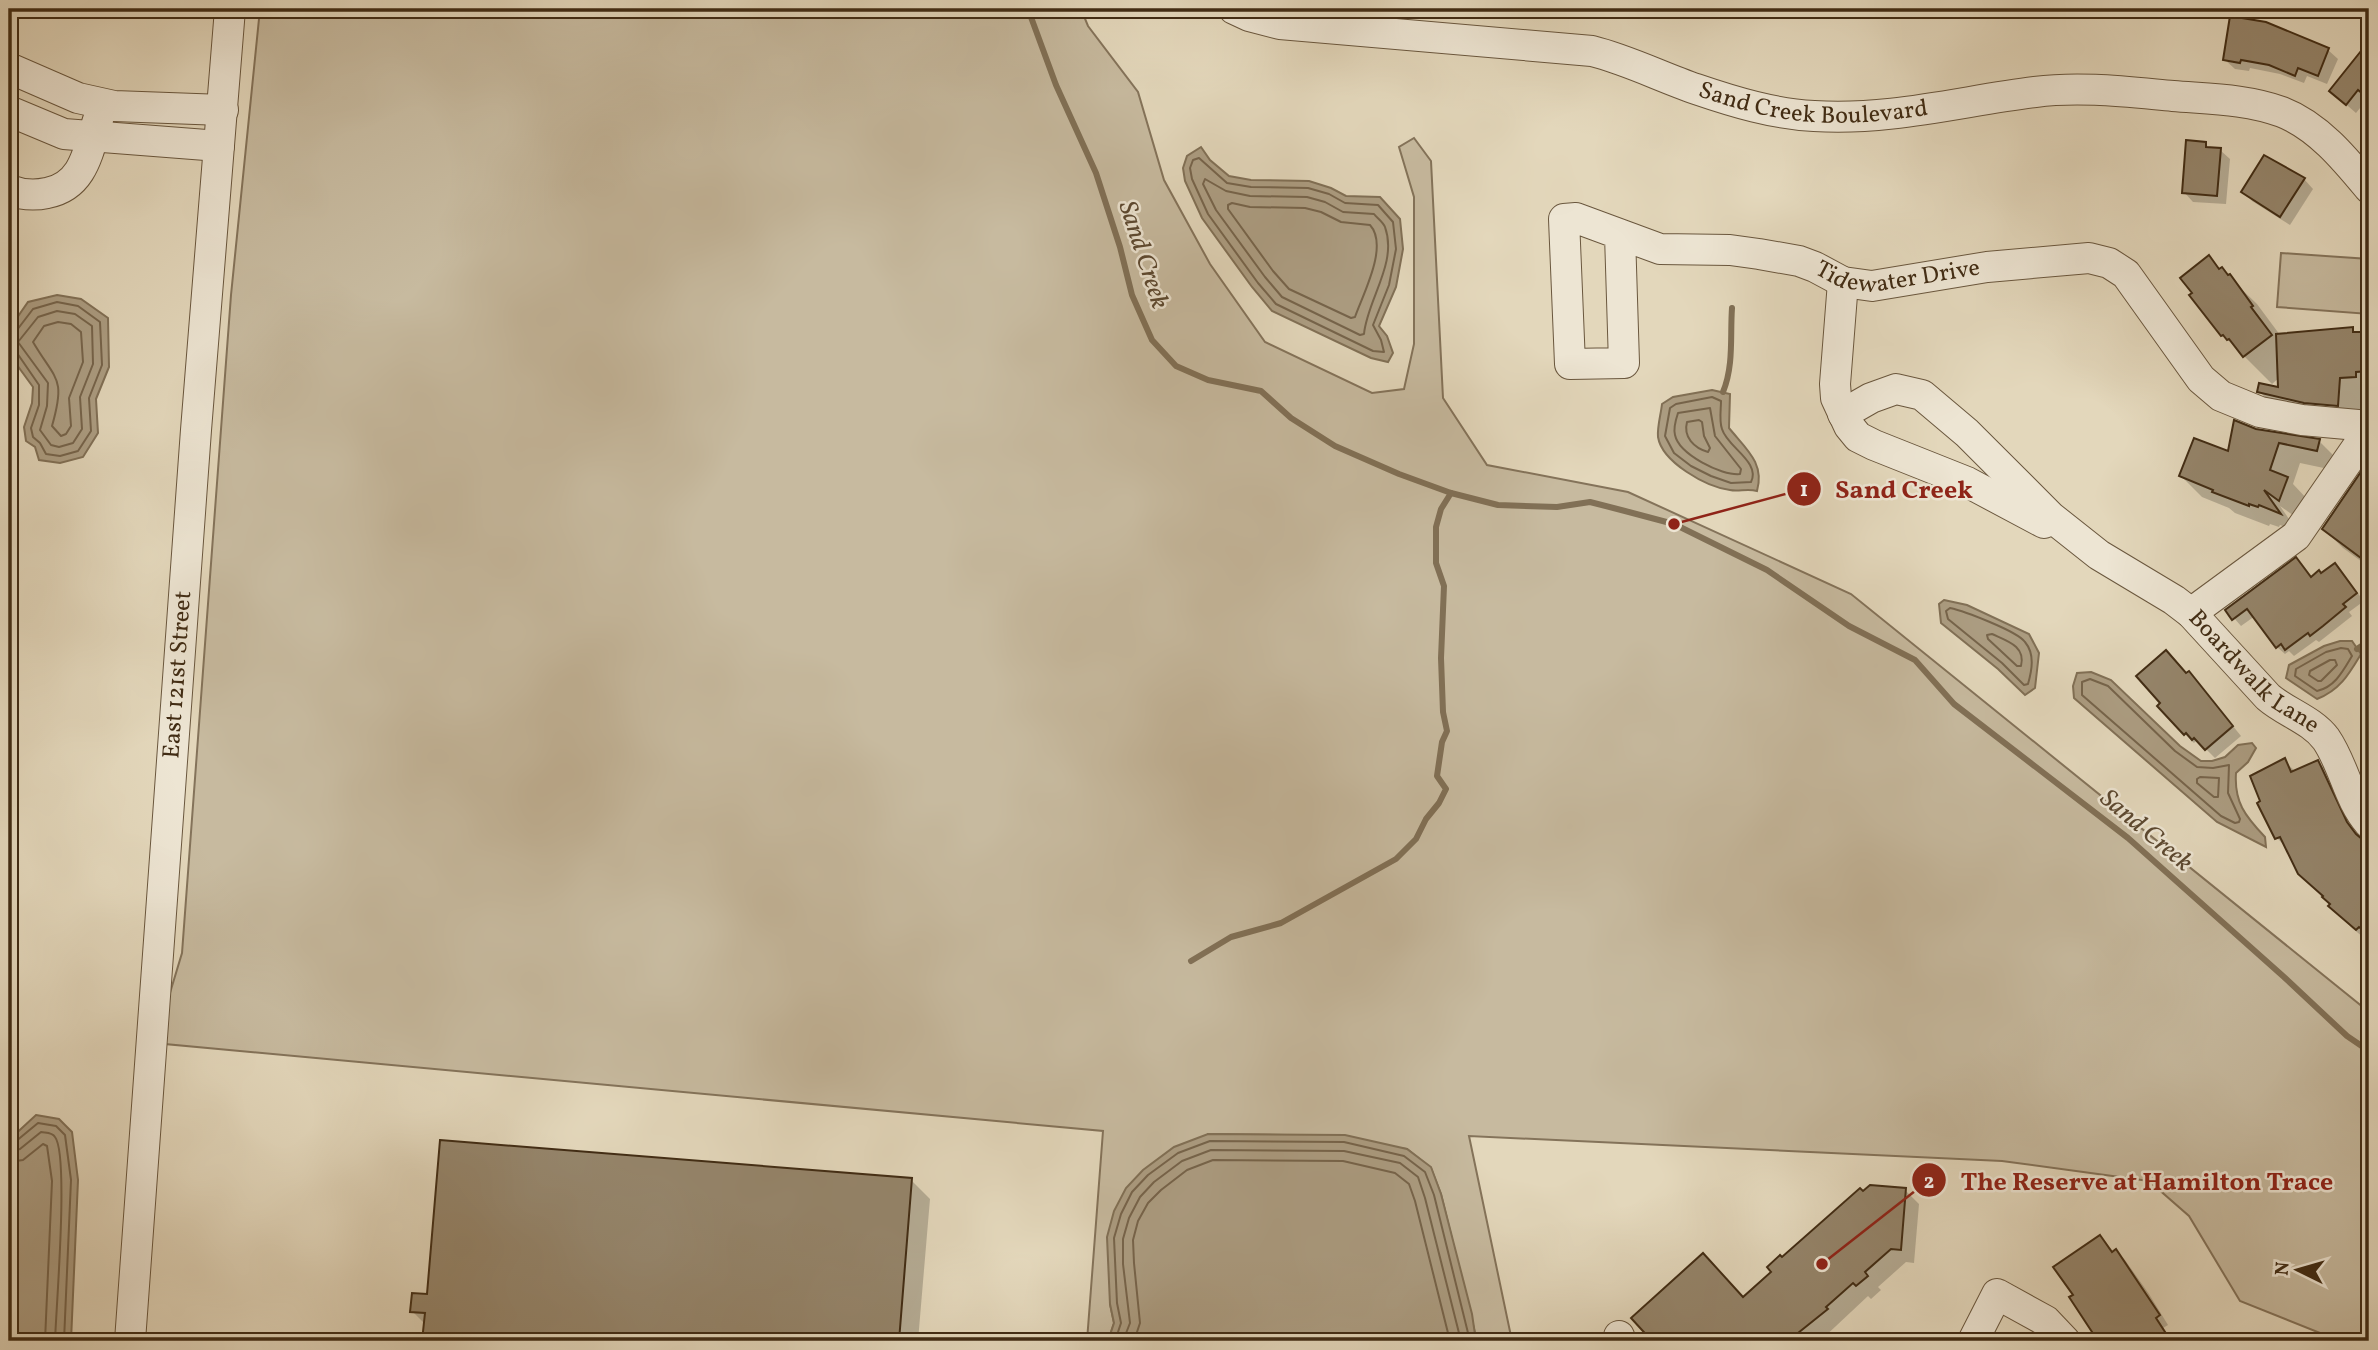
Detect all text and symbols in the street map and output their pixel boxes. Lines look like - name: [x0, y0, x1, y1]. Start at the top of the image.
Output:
- street label: Sand Creek Boulevard: [1694, 74, 1930, 134]
- water label: Sand Creek: [1109, 196, 1177, 314]
- street label: Tidewater Drive: [1809, 251, 1983, 304]
- callout: Sand Creek: [1786, 466, 1987, 513]
- text: Sand Creek: [1835, 473, 1973, 509]
- text: 1: [1800, 476, 1808, 505]
- street label: East 121st Street: [155, 590, 201, 760]
- street label: Boardwalk Lane: [2180, 603, 2326, 742]
- water label: Sand Creek: [2092, 781, 2200, 881]
- callout: The Reserve at Hamilton Trace: [1912, 1157, 2348, 1204]
- text: The Reserve at Hamilton Trace: [1961, 1165, 2333, 1201]
- text: 2: [1924, 1168, 1934, 1197]
- north arrow: [2262, 1234, 2332, 1304]
- text: N: [2270, 1260, 2297, 1277]

